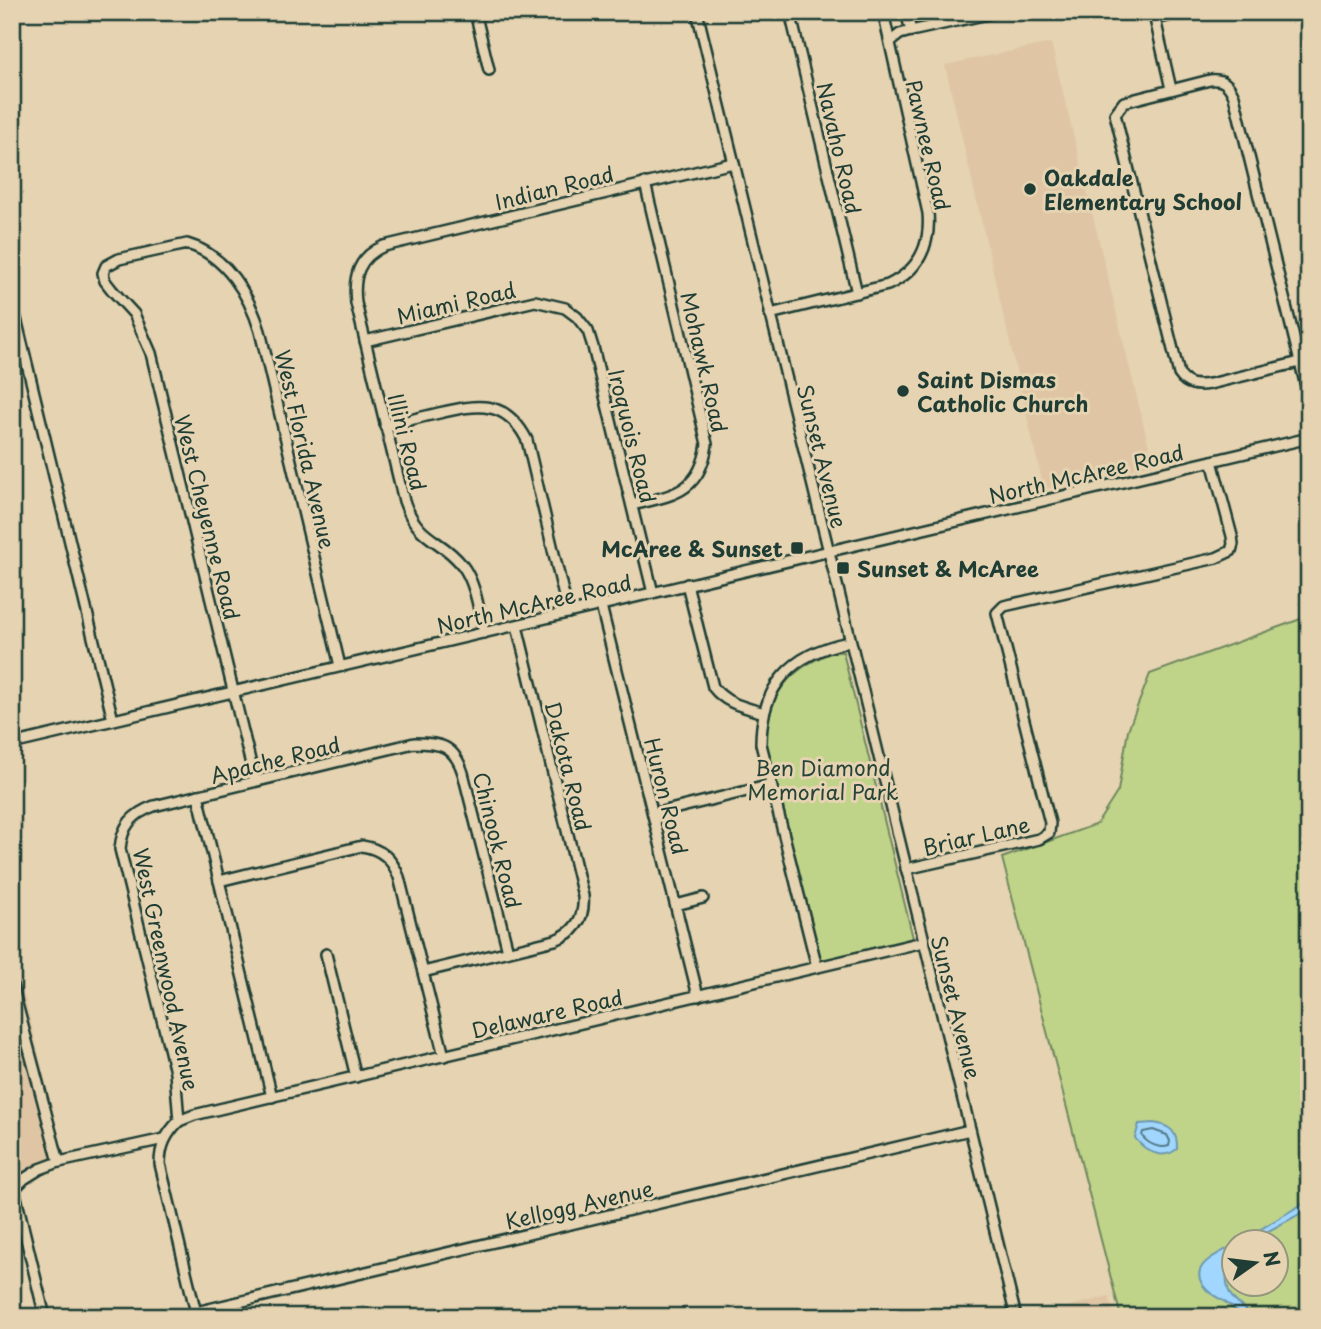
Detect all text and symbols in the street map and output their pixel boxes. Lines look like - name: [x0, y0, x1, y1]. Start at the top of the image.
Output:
- street label: Pawnee Road: [898, 76, 960, 214]
- street label: Navaho Road: [809, 79, 871, 217]
- street label: Indian Road: [491, 157, 617, 217]
- place label: Oakdale Elementary School: [1044, 161, 1242, 217]
- marker: Oakdale Elementary School: [1022, 181, 1038, 197]
- street label: Miami Road: [393, 273, 519, 331]
- street label: Mohawk Road: [673, 288, 737, 436]
- street label: West Florida Avenue: [268, 346, 344, 552]
- place label: Saint Dismas Catholic Church: [917, 363, 1089, 419]
- street label: Iroquois Road: [601, 366, 665, 506]
- street label: Sunset Avenue: [790, 381, 856, 531]
- marker: Saint Dismas Catholic Church: [895, 383, 911, 399]
- street label: Illini Road: [380, 390, 436, 494]
- street label: West Cheyenne Road: [167, 411, 249, 623]
- street label: North McAree Road: [985, 435, 1187, 511]
- place label: McAree & Sunset: [601, 532, 783, 564]
- marker: McAree & Sunset: [789, 540, 805, 556]
- place label: Sunset & McAree: [857, 552, 1039, 584]
- marker: Sunset & McAree: [835, 560, 851, 576]
- street label: North McAree Road: [433, 565, 635, 641]
- street label: Dakota Road: [537, 698, 601, 834]
- street label: Apache Road: [207, 727, 343, 791]
- street label: Huron Road: [637, 734, 697, 858]
- park label: Ben Diamond Memorial Park: [747, 751, 899, 807]
- street label: Chinook Road: [466, 768, 530, 912]
- street label: Briar Lane: [919, 807, 1033, 863]
- street label: West Greenwood Avenue: [126, 845, 208, 1093]
- street label: Sunset Avenue: [924, 932, 990, 1082]
- street label: Delaware Road: [468, 980, 626, 1046]
- street label: Kellogg Avenue: [502, 1171, 656, 1237]
- north arrow: [1220, 1228, 1290, 1298]
- text: N: [1257, 1248, 1288, 1269]

